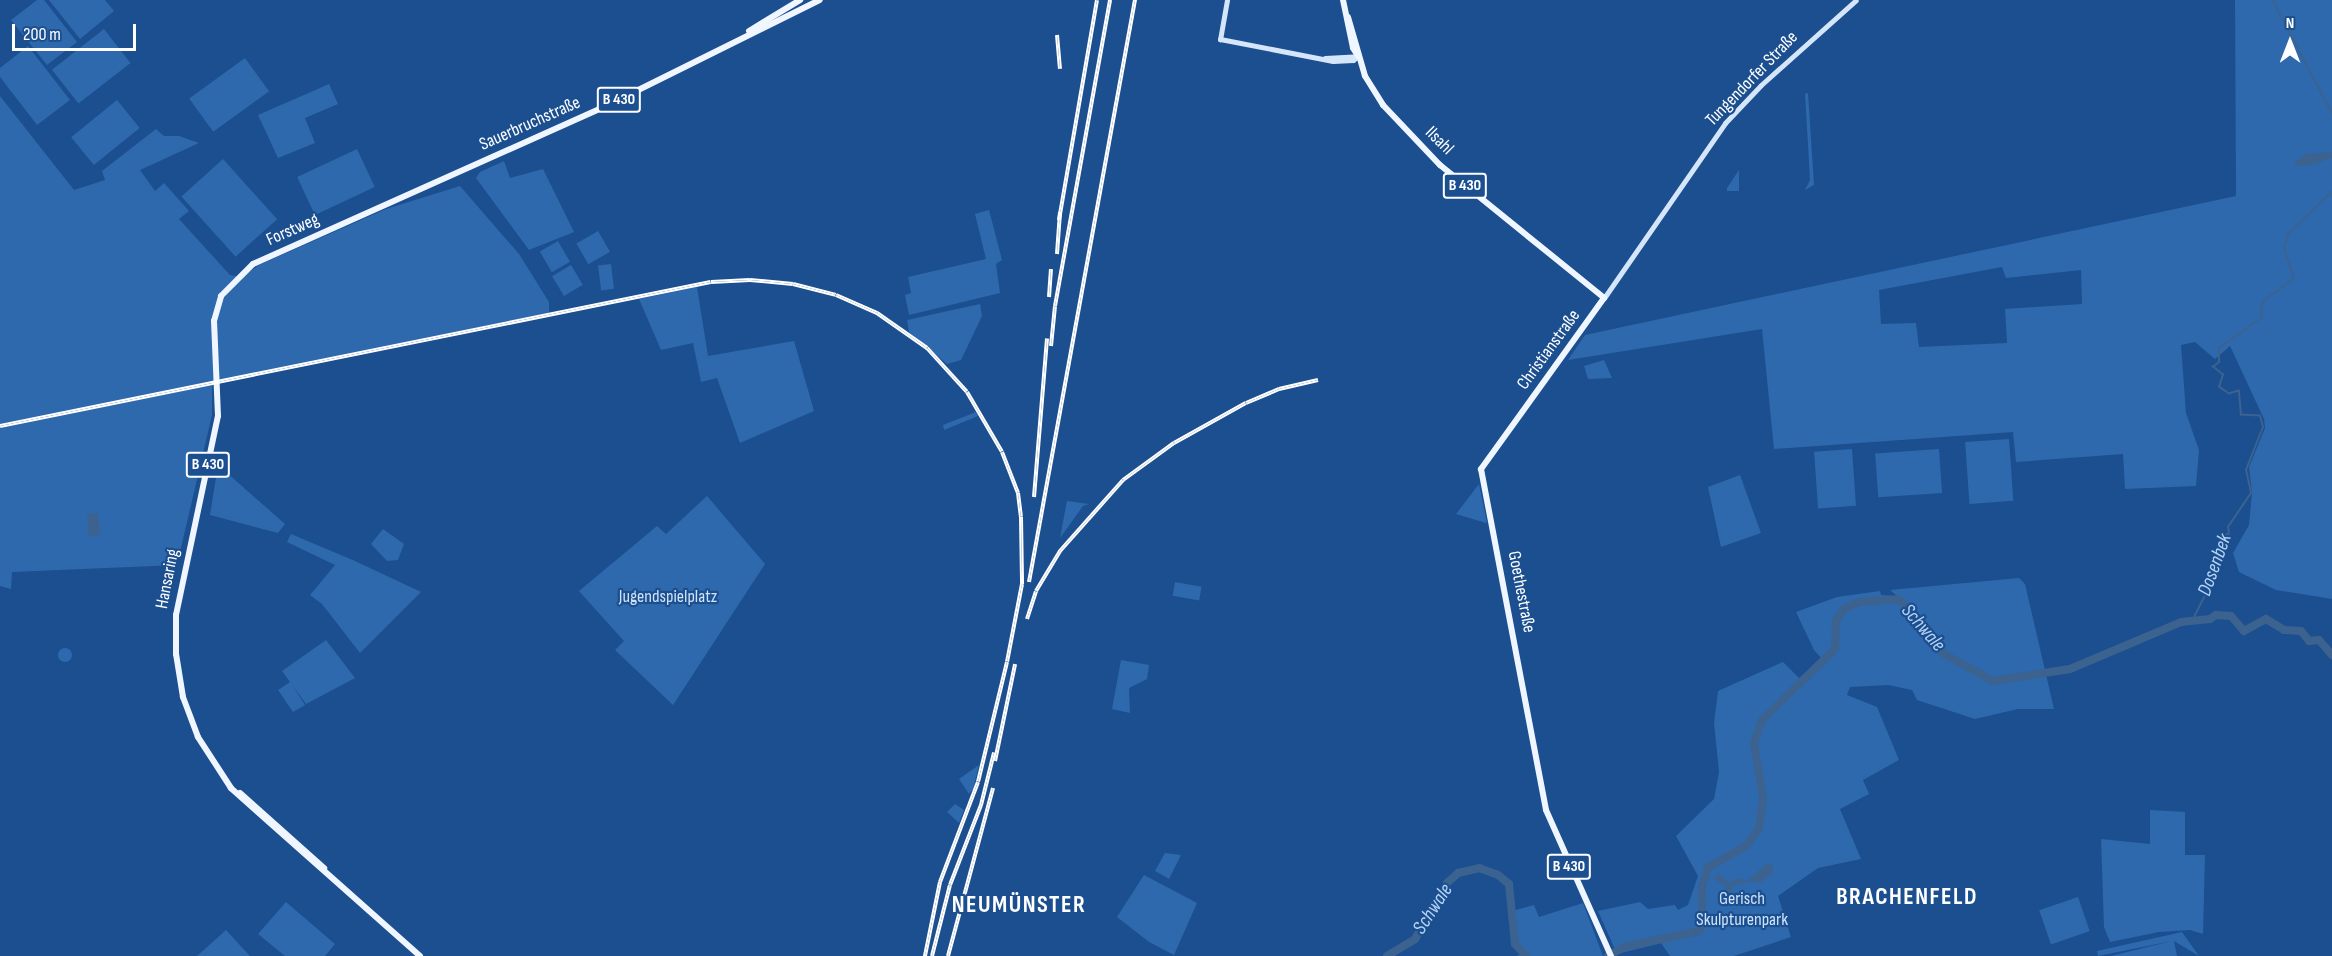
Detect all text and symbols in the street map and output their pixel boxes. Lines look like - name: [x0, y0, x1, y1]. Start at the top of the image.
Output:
- scale bar: [15, 12, 140, 50]
- north arrow: [2260, 12, 2320, 72]
- text: N: [2286, 14, 2294, 33]
- text: 200 m: [23, 24, 61, 45]
- street label: Tungendorfer Straße: [1701, 27, 1803, 131]
- road number: B 430: [596, 87, 642, 113]
- street label: Sauerbruchstraße: [476, 92, 584, 156]
- street label: Ilsahl: [1420, 122, 1458, 160]
- road number: B 430: [1442, 173, 1488, 199]
- street label: Forstweg: [263, 209, 323, 251]
- street label: Christianstraße: [1513, 306, 1585, 394]
- road number: B 430: [186, 452, 230, 478]
- water label: Dosenbek: [2193, 531, 2237, 599]
- street label: Hansaring: [152, 547, 184, 611]
- street label: Goethestraße: [1503, 549, 1539, 635]
- park label: Jugendspielplatz: [619, 586, 717, 608]
- water label: Schwale: [1896, 599, 1950, 657]
- road number: B 430: [1546, 854, 1592, 880]
- water label: Schwale: [1408, 879, 1458, 939]
- district label: BRACHENFELD: [1836, 883, 1978, 911]
- park label: Gerisch Skulpturenpark: [1696, 889, 1788, 932]
- district label: NEUMÜNSTER: [952, 891, 1086, 919]

